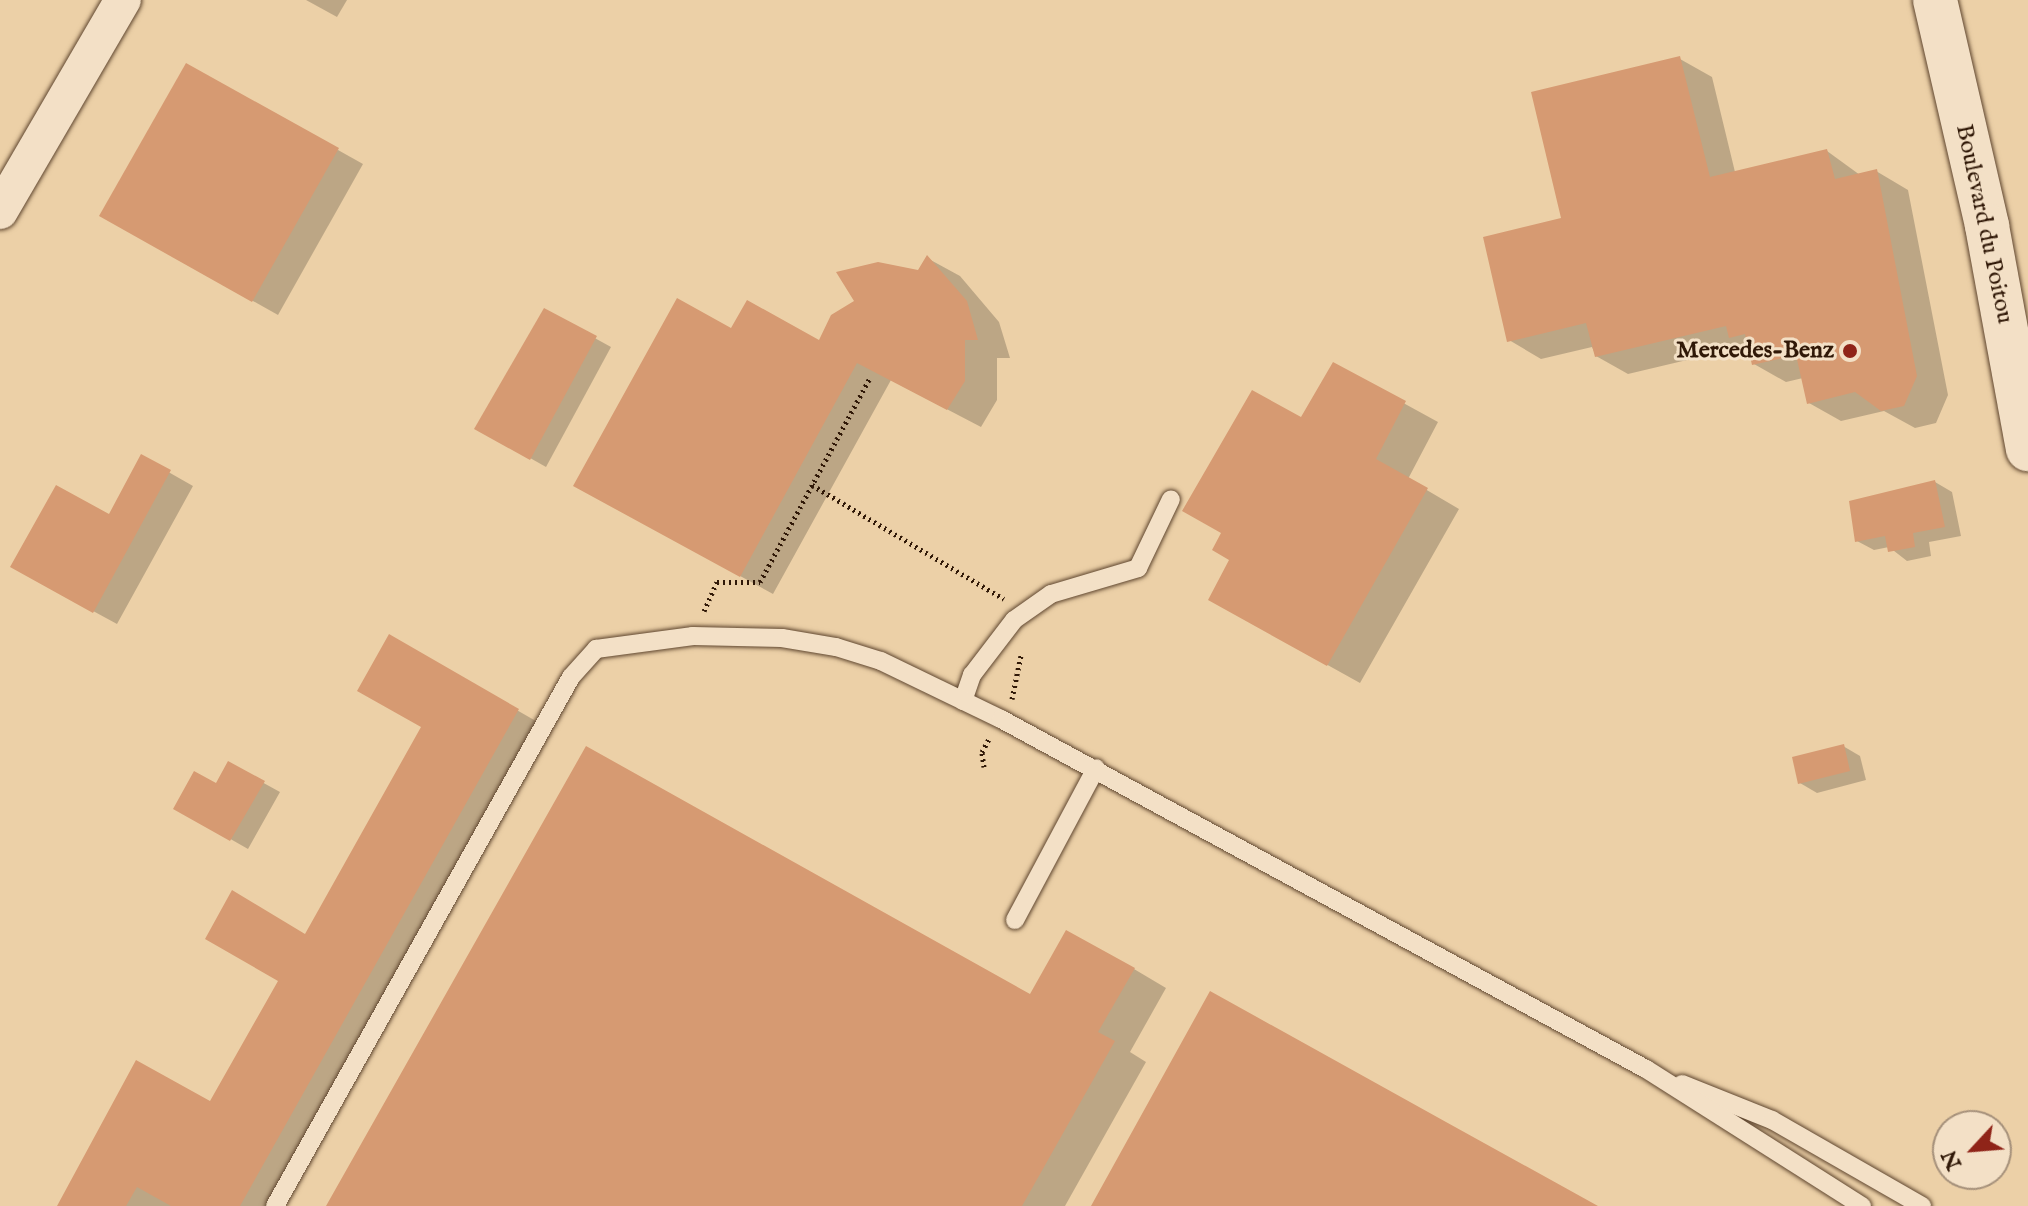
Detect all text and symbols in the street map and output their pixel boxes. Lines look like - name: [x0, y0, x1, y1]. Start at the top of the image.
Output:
- street label: Boulevard du Poitou: [1949, 122, 2019, 326]
- place label: Mercedes-Benz: [1676, 337, 1834, 365]
- marker: Mercedes-Benz: [1841, 342, 1859, 360]
- north arrow: [1932, 1110, 2012, 1190]
- text: N: [1935, 1145, 1969, 1174]

